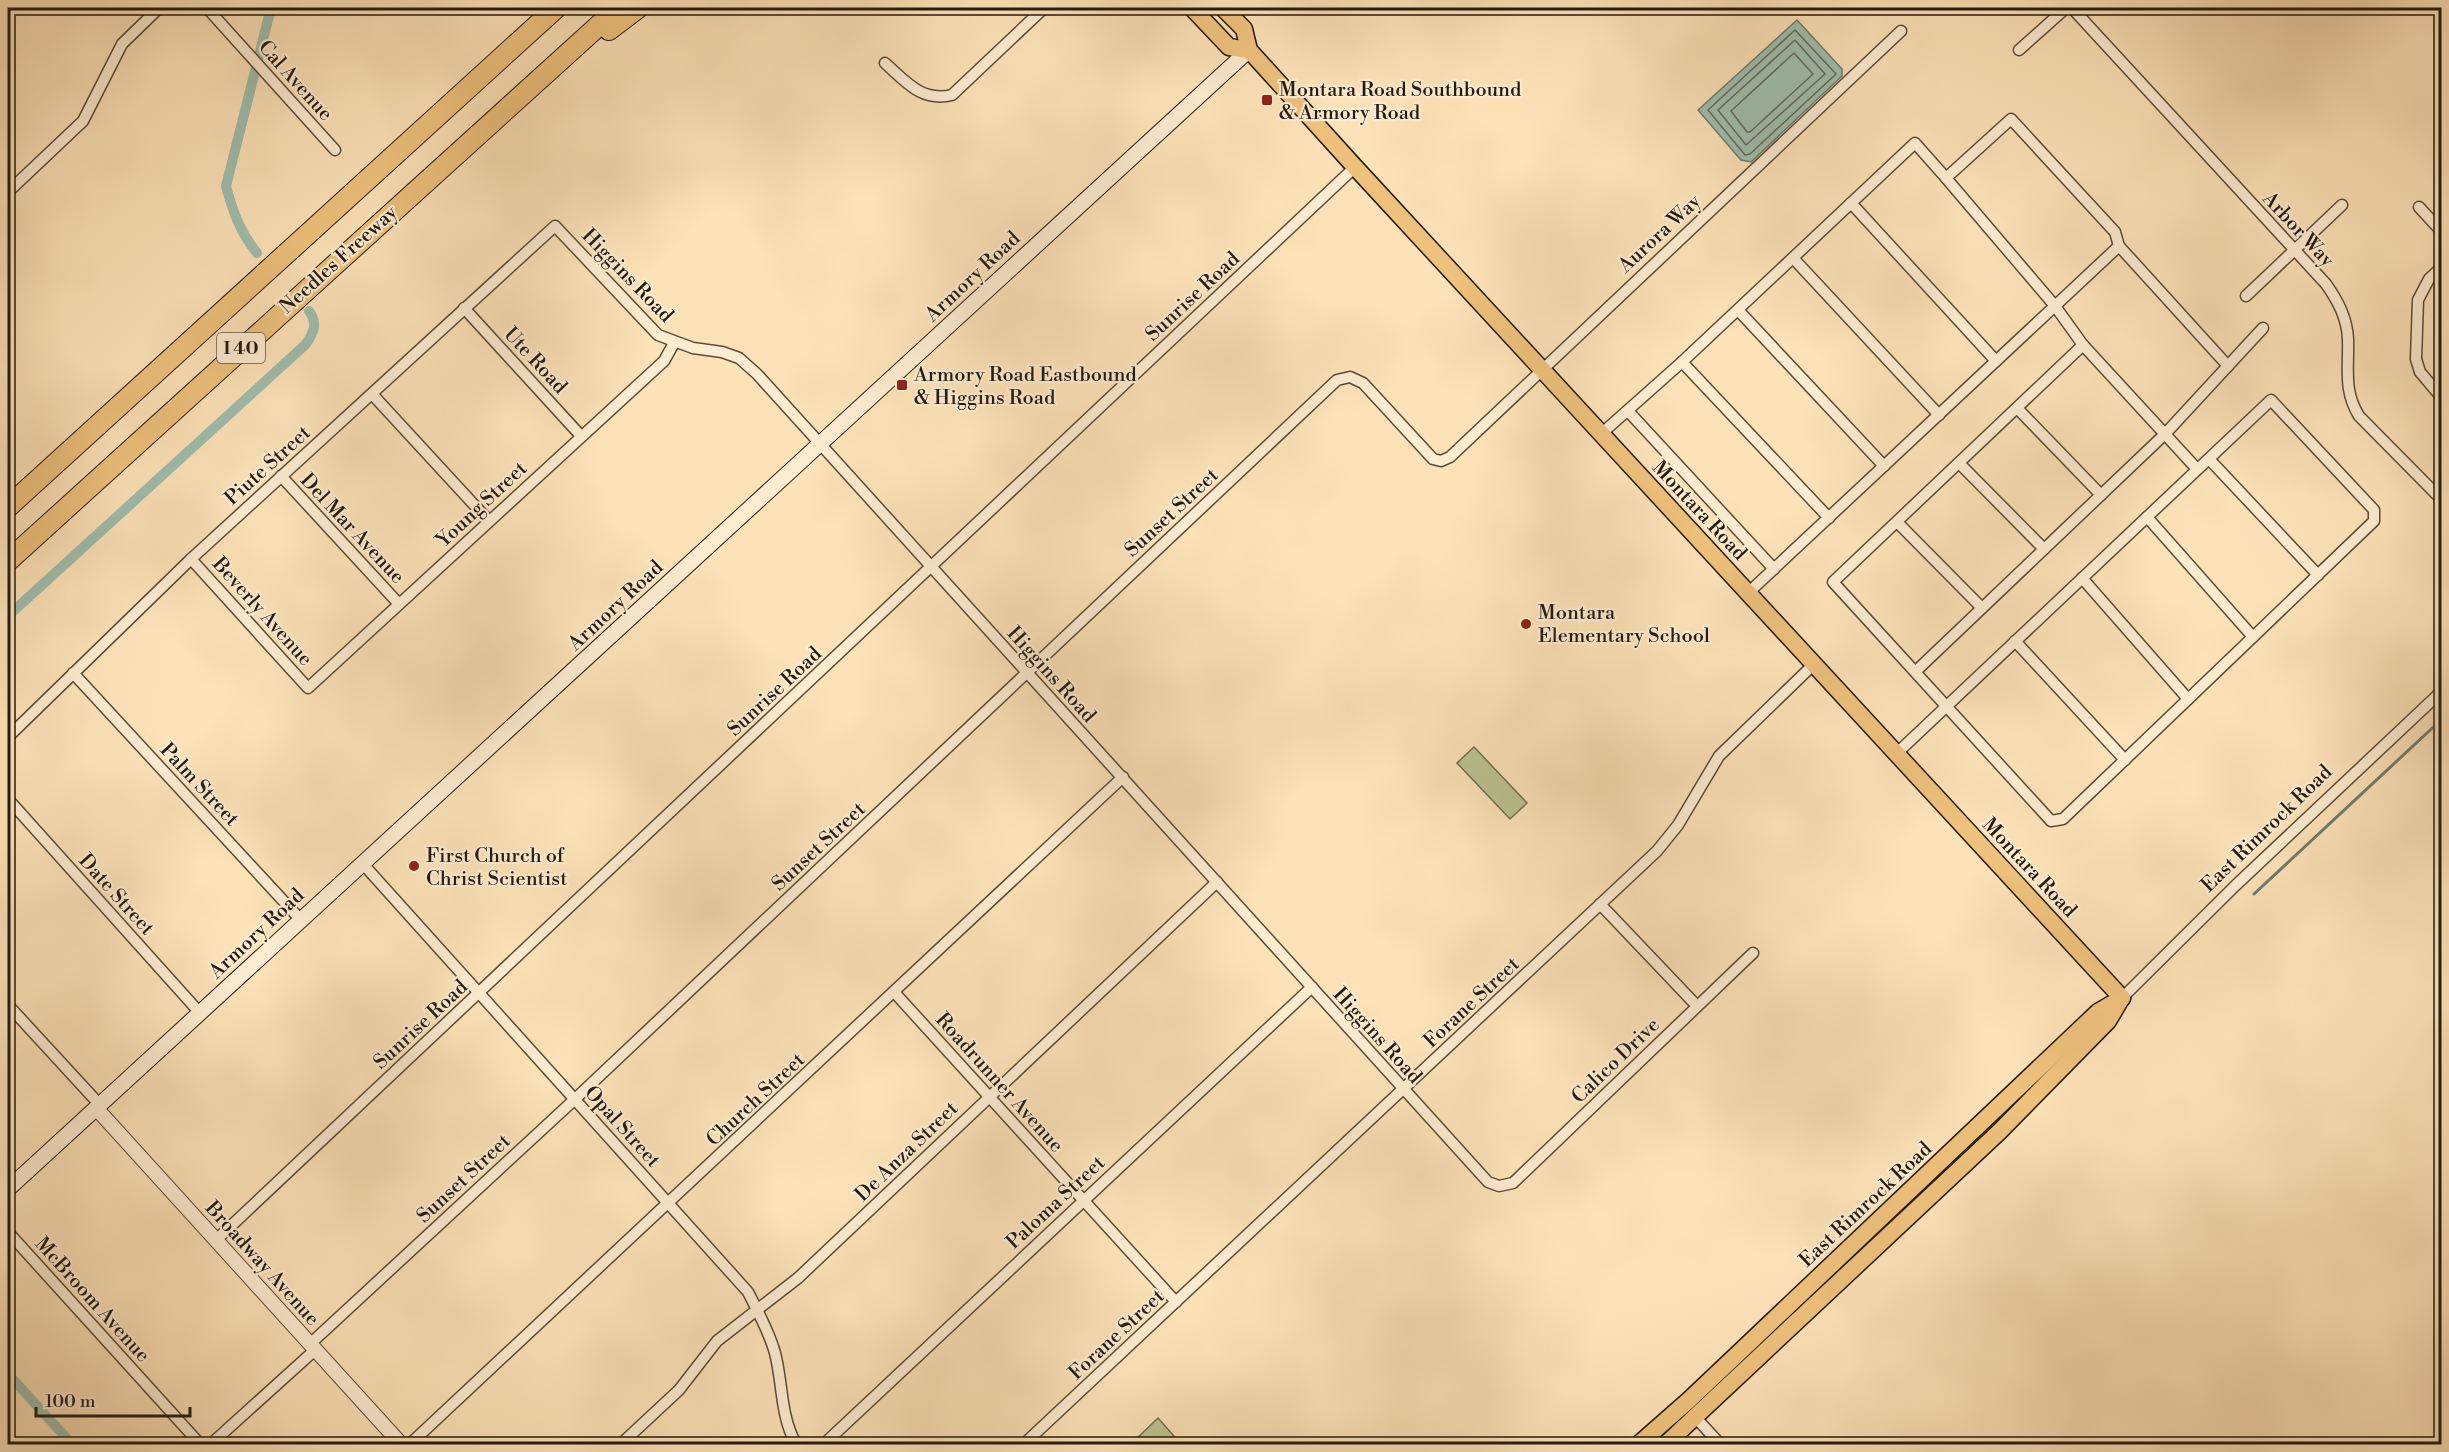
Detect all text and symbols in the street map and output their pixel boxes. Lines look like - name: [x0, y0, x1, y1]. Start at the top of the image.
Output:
- street label: Cal Avenue: [252, 36, 338, 126]
- place label: Montara Road Southbound & Armory Road: [1279, 78, 1522, 126]
- marker: Montara Road Southbound & Armory Road: [1260, 93, 1274, 107]
- street label: Arbor Way: [2256, 186, 2339, 273]
- street label: Aurora Way: [1613, 189, 1707, 279]
- street label: Needles Freeway: [275, 200, 403, 320]
- street label: Higgins Road: [576, 224, 678, 329]
- street label: Armory Road: [919, 226, 1026, 328]
- street label: Sunrise Road: [1141, 247, 1246, 347]
- street label: Ute Road: [498, 323, 572, 400]
- road number: I 40: [217, 333, 265, 363]
- place label: Armory Road Eastbound & Higgins Road: [913, 363, 1137, 411]
- marker: Armory Road Eastbound & Higgins Road: [895, 378, 909, 392]
- street label: Piute Street: [220, 421, 316, 511]
- street label: Montara Road: [1646, 456, 1752, 567]
- street label: Young Street: [431, 457, 533, 554]
- street label: Sunset Street: [1120, 463, 1224, 563]
- street label: Del Mar Avenue: [294, 469, 410, 590]
- street label: Beverly Avenue: [206, 552, 317, 672]
- street label: Armory Road: [562, 555, 669, 657]
- place label: Montara Elementary School: [1538, 601, 1710, 649]
- marker: Montara Elementary School: [1519, 617, 1533, 631]
- street label: Higgins Road: [1001, 622, 1101, 729]
- street label: Sunrise Road: [723, 642, 828, 742]
- street label: Palm Street: [154, 738, 244, 832]
- street label: East Rimrock Road: [2196, 760, 2338, 898]
- street label: Sunset Street: [767, 797, 871, 897]
- street label: Montara Road: [1976, 813, 2082, 924]
- place label: First Church of Christ Scientist: [426, 844, 567, 892]
- street label: Date Street: [73, 849, 159, 941]
- marker: First Church of Christ Scientist: [407, 859, 421, 873]
- street label: Armory Road: [203, 883, 310, 985]
- street label: Forane Street: [1419, 952, 1525, 1054]
- street label: Sunrise Road: [369, 975, 474, 1075]
- street label: Higgins Road: [1327, 983, 1427, 1090]
- street label: Roadrunner Avenue: [930, 1008, 1068, 1158]
- street label: Calico Drive: [1567, 1013, 1665, 1109]
- street label: Church Street: [702, 1048, 811, 1152]
- street label: Opal Street: [579, 1081, 665, 1173]
- street label: De Anza Street: [850, 1097, 964, 1207]
- street label: Sunset Street: [412, 1129, 516, 1229]
- street label: East Rimrock Road: [1794, 1137, 1938, 1273]
- street label: Paloma Street: [1001, 1151, 1111, 1255]
- street label: Broadway Avenue: [199, 1196, 324, 1331]
- street label: McBroom Avenue: [29, 1232, 155, 1368]
- street label: Forane Street: [1064, 1284, 1170, 1386]
- scale bar: [36, 1380, 190, 1418]
- text: 100 m: [45, 1390, 96, 1413]

